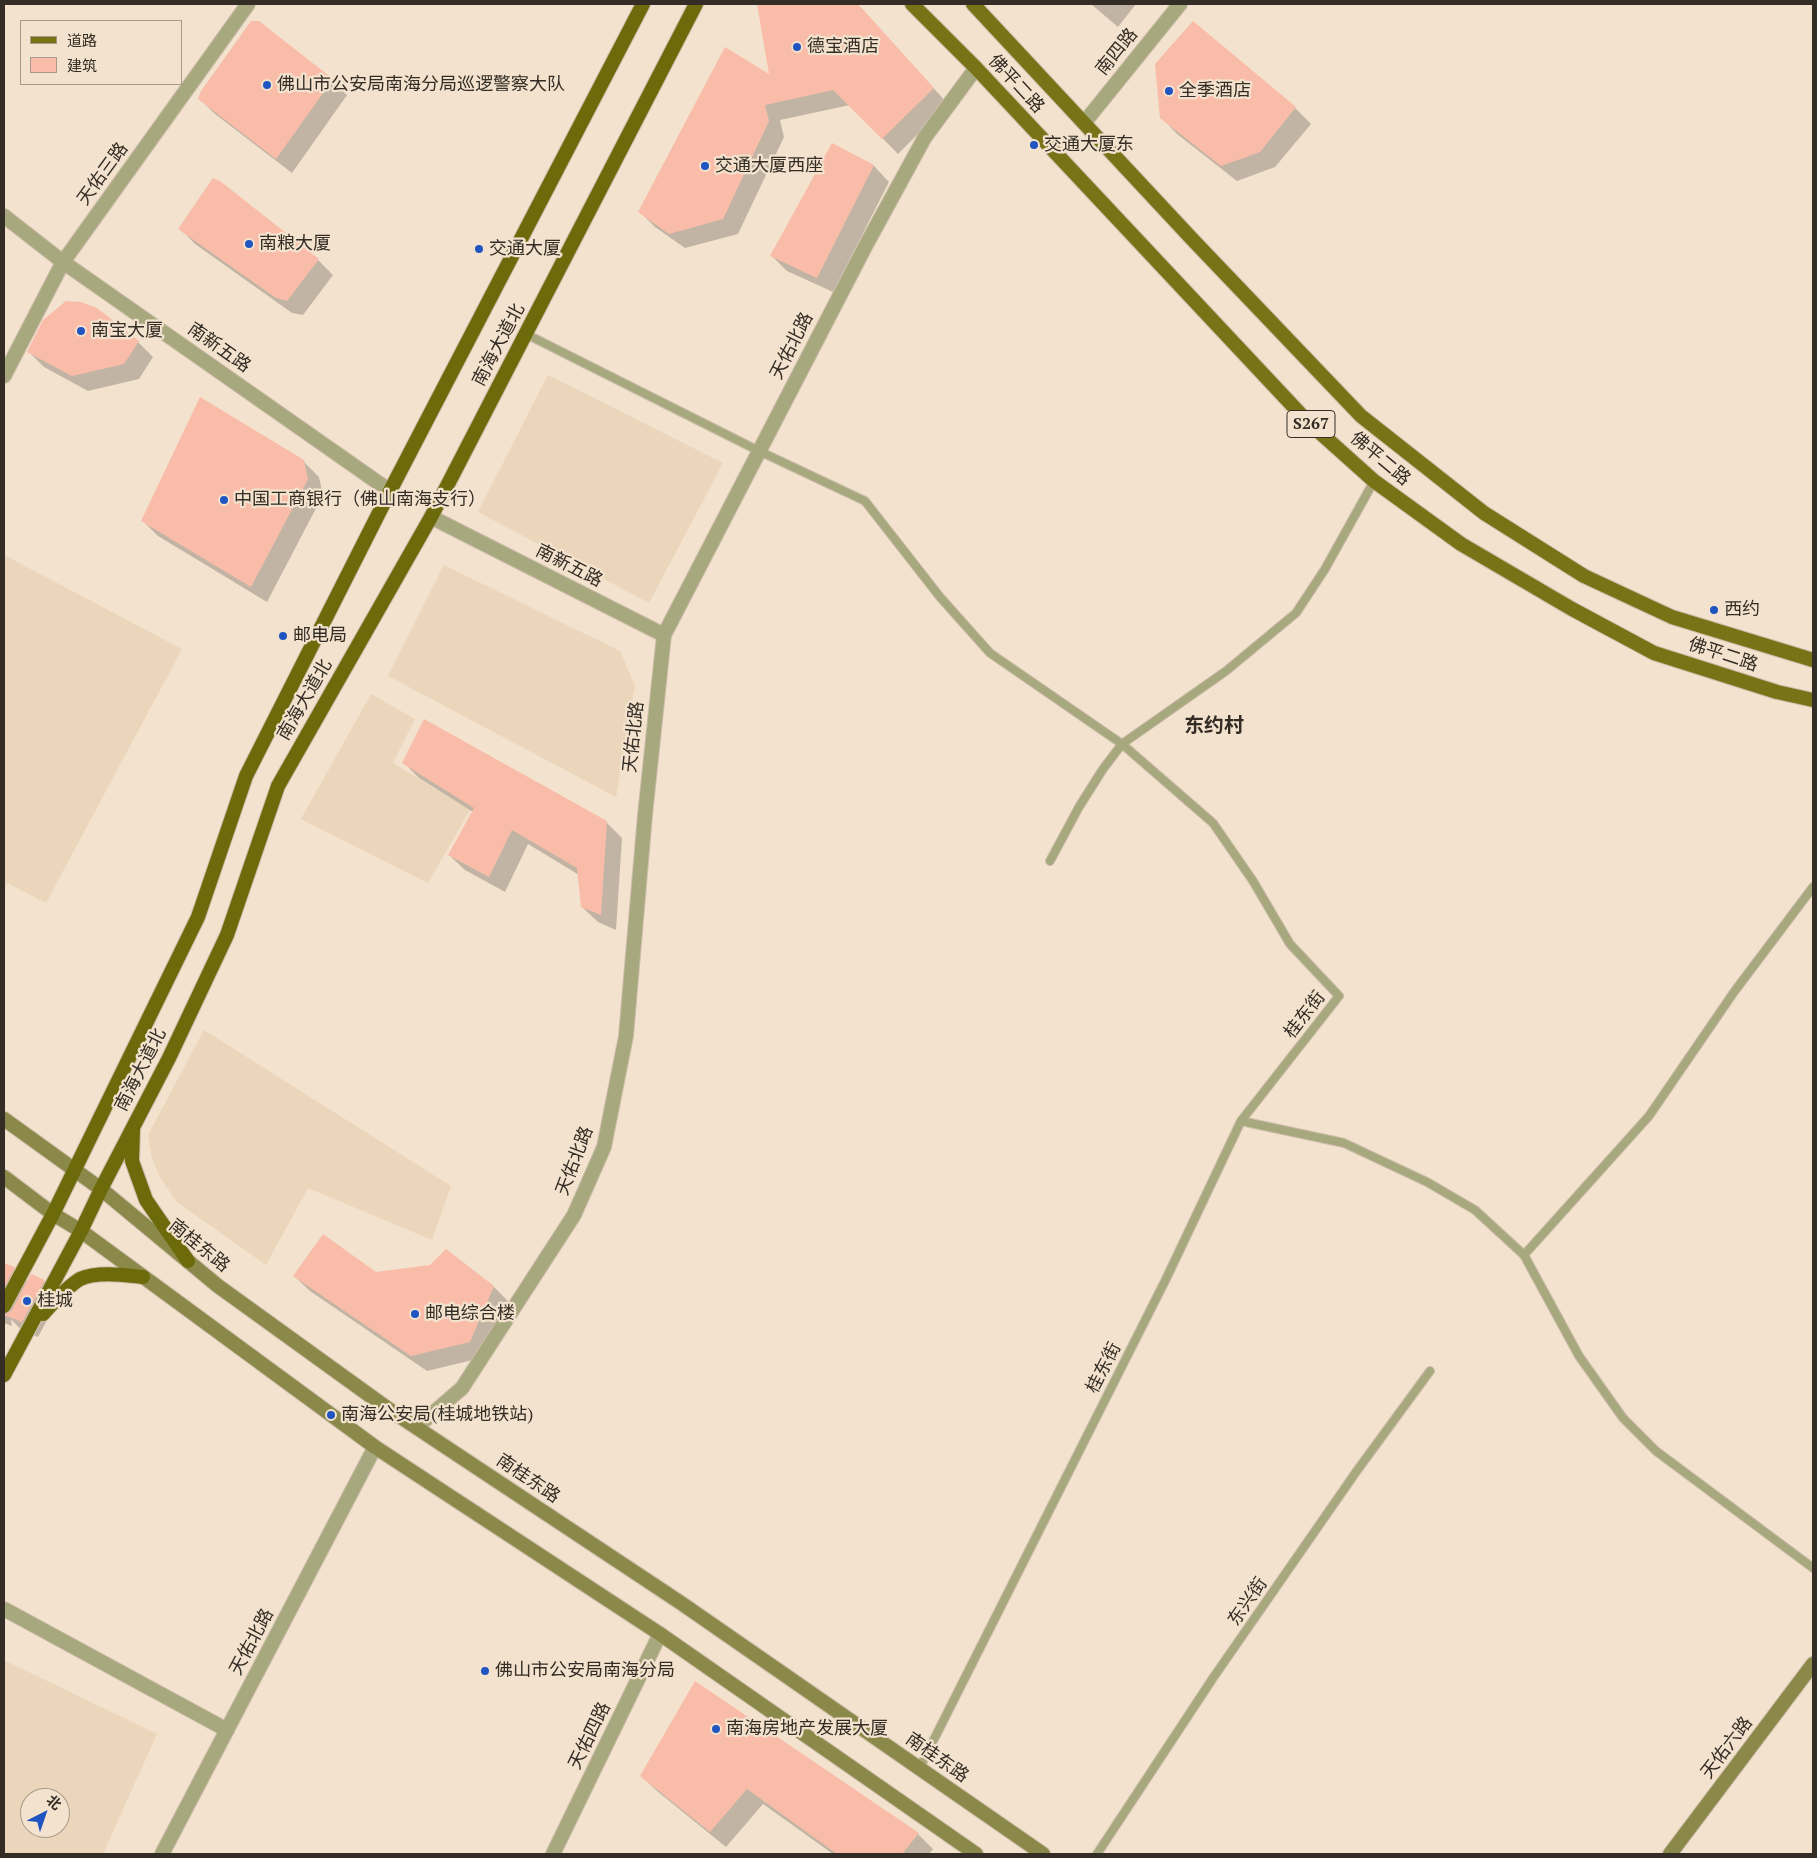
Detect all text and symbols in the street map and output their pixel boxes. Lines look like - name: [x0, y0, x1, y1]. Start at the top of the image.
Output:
- legend: [20, 20, 182, 85]
- street label: 南四路: [1092, 24, 1142, 80]
- text: 道路: [67, 30, 97, 50]
- place label: 德宝酒店: [807, 36, 879, 58]
- marker: 德宝酒店: [791, 41, 803, 53]
- street label: 佛平二路: [984, 50, 1048, 118]
- text: 建筑: [67, 55, 97, 75]
- place label: 佛山市公安局南海分局巡逻警察大队: [277, 74, 565, 96]
- marker: 佛山市公安局南海分局巡逻警察大队: [261, 79, 273, 91]
- place label: 全季酒店: [1179, 80, 1251, 102]
- marker: 全季酒店: [1163, 85, 1175, 97]
- place label: 交通大厦东: [1044, 134, 1134, 156]
- street label: 天佑三路: [73, 139, 133, 209]
- marker: 交通大厦东: [1028, 139, 1040, 151]
- place label: 交通大厦西座: [715, 155, 823, 177]
- marker: 交通大厦西座: [699, 160, 711, 172]
- place label: 南粮大厦: [259, 233, 331, 255]
- marker: 南粮大厦: [243, 238, 255, 250]
- place label: 交通大厦: [489, 238, 561, 260]
- marker: 交通大厦: [473, 243, 485, 255]
- street label: 南海大道北: [468, 300, 530, 390]
- street label: 天佑北路: [766, 309, 818, 383]
- street label: 南新五路: [183, 319, 255, 377]
- place label: 南宝大厦: [91, 320, 163, 342]
- marker: 南宝大厦: [75, 325, 87, 337]
- road number: S267: [1287, 410, 1335, 438]
- street label: 佛平二路: [1345, 428, 1415, 490]
- place label: 中国工商银行（佛山南海支行）: [234, 489, 486, 511]
- marker: 中国工商银行（佛山南海支行）: [218, 494, 230, 506]
- street label: 南新五路: [532, 540, 606, 592]
- place label: 西约: [1724, 599, 1760, 621]
- marker: 西约: [1708, 604, 1720, 616]
- place label: 邮电局: [293, 625, 347, 647]
- marker: 邮电局: [277, 630, 289, 642]
- street label: 佛平二路: [1685, 634, 1761, 676]
- street label: 南海大道北: [273, 656, 337, 744]
- street label: 天佑北路: [619, 700, 649, 774]
- district label: 东约村: [1184, 714, 1244, 738]
- street label: 桂东街: [1280, 987, 1330, 1043]
- street label: 南海大道北: [111, 1025, 171, 1115]
- street label: 天佑北路: [552, 1124, 598, 1198]
- street label: 南桂东路: [164, 1215, 234, 1277]
- place label: 桂城: [37, 1290, 73, 1312]
- marker: 桂城: [21, 1295, 33, 1307]
- place label: 邮电综合楼: [425, 1303, 515, 1325]
- marker: 邮电综合楼: [409, 1308, 421, 1320]
- street label: 桂东街: [1082, 1339, 1126, 1397]
- place label: 南海公安局(桂城地铁站): [341, 1404, 533, 1426]
- marker: 南海公安局(桂城地铁站): [325, 1409, 337, 1421]
- street label: 南桂东路: [492, 1450, 564, 1508]
- street label: 东兴街: [1224, 1574, 1272, 1630]
- street label: 天佑北路: [226, 1605, 278, 1679]
- place label: 佛山市公安局南海分局: [495, 1660, 675, 1682]
- marker: 佛山市公安局南海分局: [479, 1665, 491, 1677]
- street label: 天佑四路: [565, 1699, 615, 1773]
- street label: 天佑六路: [1697, 1713, 1757, 1783]
- place label: 南海房地产发展大厦: [726, 1718, 888, 1740]
- marker: 南海房地产发展大厦: [710, 1723, 722, 1735]
- street label: 南桂东路: [901, 1729, 973, 1787]
- north arrow: [20, 1788, 70, 1838]
- text: 北: [43, 1790, 66, 1814]

